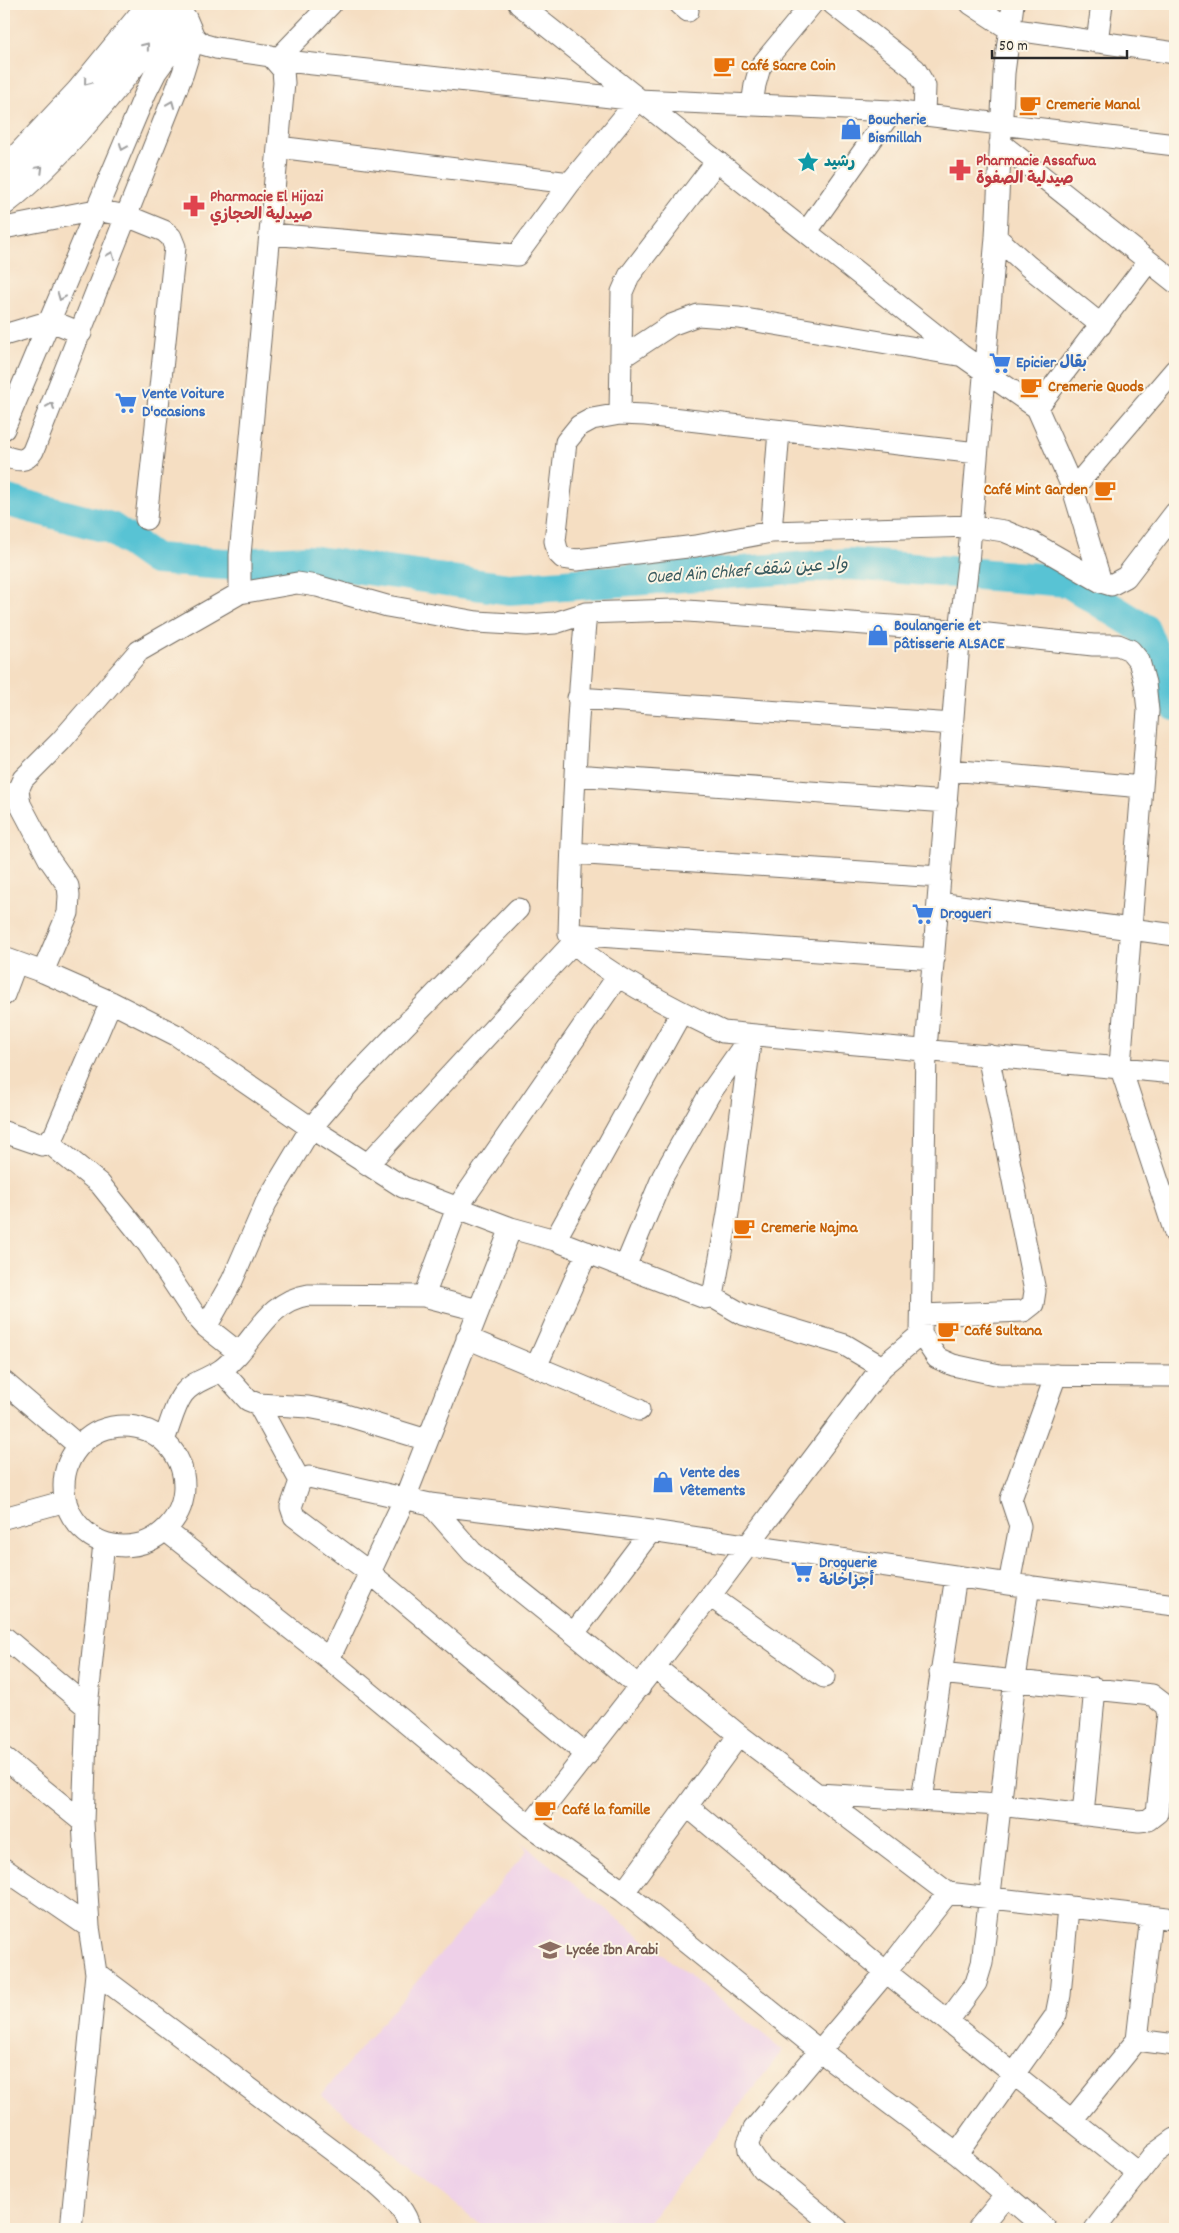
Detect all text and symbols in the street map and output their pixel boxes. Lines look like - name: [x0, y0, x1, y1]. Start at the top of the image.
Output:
- scale bar: [992, 28, 1126, 60]
- text: 50 m: [999, 36, 1028, 58]
- one-way arrow: [141, 43, 150, 52]
- cafe icon: Café Sacre Coin: [711, 53, 737, 79]
- place label: Café Sacre Coin: [741, 55, 836, 78]
- one-way arrow: [85, 76, 93, 85]
- cafe icon: Cremerie Manal: [1017, 92, 1043, 118]
- place label: Cremerie Manal: [1046, 94, 1140, 117]
- one-way arrow: [165, 100, 175, 109]
- place label: Boucherie Bismillah: [868, 109, 926, 150]
- shop icon: Boucherie Bismillah: [838, 116, 864, 142]
- one-way arrow: [118, 142, 129, 151]
- place icon: رشيد: [795, 149, 821, 175]
- place label: Pharmacie Assafwa صيدلية الصفوة: [976, 150, 1097, 191]
- place label: رشيد: [824, 151, 855, 174]
- pharmacy icon: Pharmacie Assafwa صيدلية الصفوة: [947, 157, 973, 183]
- one-way arrow: [34, 166, 43, 175]
- place label: Pharmacie El Hijazi صيدلية الحجازي: [210, 186, 323, 227]
- pharmacy icon: Pharmacie El Hijazi صيدلية الحجازي: [181, 193, 207, 219]
- one-way arrow: [105, 251, 116, 260]
- one-way arrow: [57, 292, 67, 301]
- supermarket icon: Epicier بقال: [987, 350, 1013, 376]
- place label: Epicier بقال: [1016, 352, 1087, 375]
- cafe icon: Cremerie Quods: [1018, 374, 1044, 400]
- place label: Cremerie Quods: [1048, 376, 1144, 399]
- place label: Vente Voiture D'ocasions: [142, 383, 224, 424]
- supermarket icon: Vente Voiture D'ocasions: [113, 390, 139, 416]
- one-way arrow: [45, 402, 56, 411]
- cafe icon: Café Mint Garden: [1092, 477, 1118, 503]
- place label: Café Mint Garden: [984, 479, 1088, 502]
- water label: Oued Aïn Chkef واد عين شقف: [645, 552, 849, 592]
- place label: Boulangerie et pâtisserie ALSACE: [894, 615, 1005, 656]
- shop icon: Boulangerie et pâtisserie ALSACE: [865, 622, 891, 648]
- supermarket icon: Drogueri: [910, 901, 936, 927]
- place label: Drogueri: [940, 903, 991, 926]
- cafe icon: Cremerie Najma: [731, 1215, 757, 1241]
- place label: Cremerie Najma: [761, 1217, 859, 1240]
- cafe icon: Café Sultana: [935, 1318, 961, 1344]
- place label: Café Sultana: [964, 1320, 1043, 1343]
- place label: Vente des Vêtements: [680, 1462, 746, 1503]
- shop icon: Vente des Vêtements: [650, 1469, 676, 1495]
- place label: Droguerie أجزاخانة: [819, 1552, 877, 1593]
- supermarket icon: Droguerie أجزاخانة: [789, 1559, 815, 1585]
- cafe icon: Café la famille: [532, 1797, 558, 1823]
- place label: Café la famille: [562, 1799, 650, 1822]
- school or university icon: Lycée Ibn Arabi: [537, 1937, 563, 1963]
- place label: Lycée Ibn Arabi: [566, 1939, 658, 1962]

